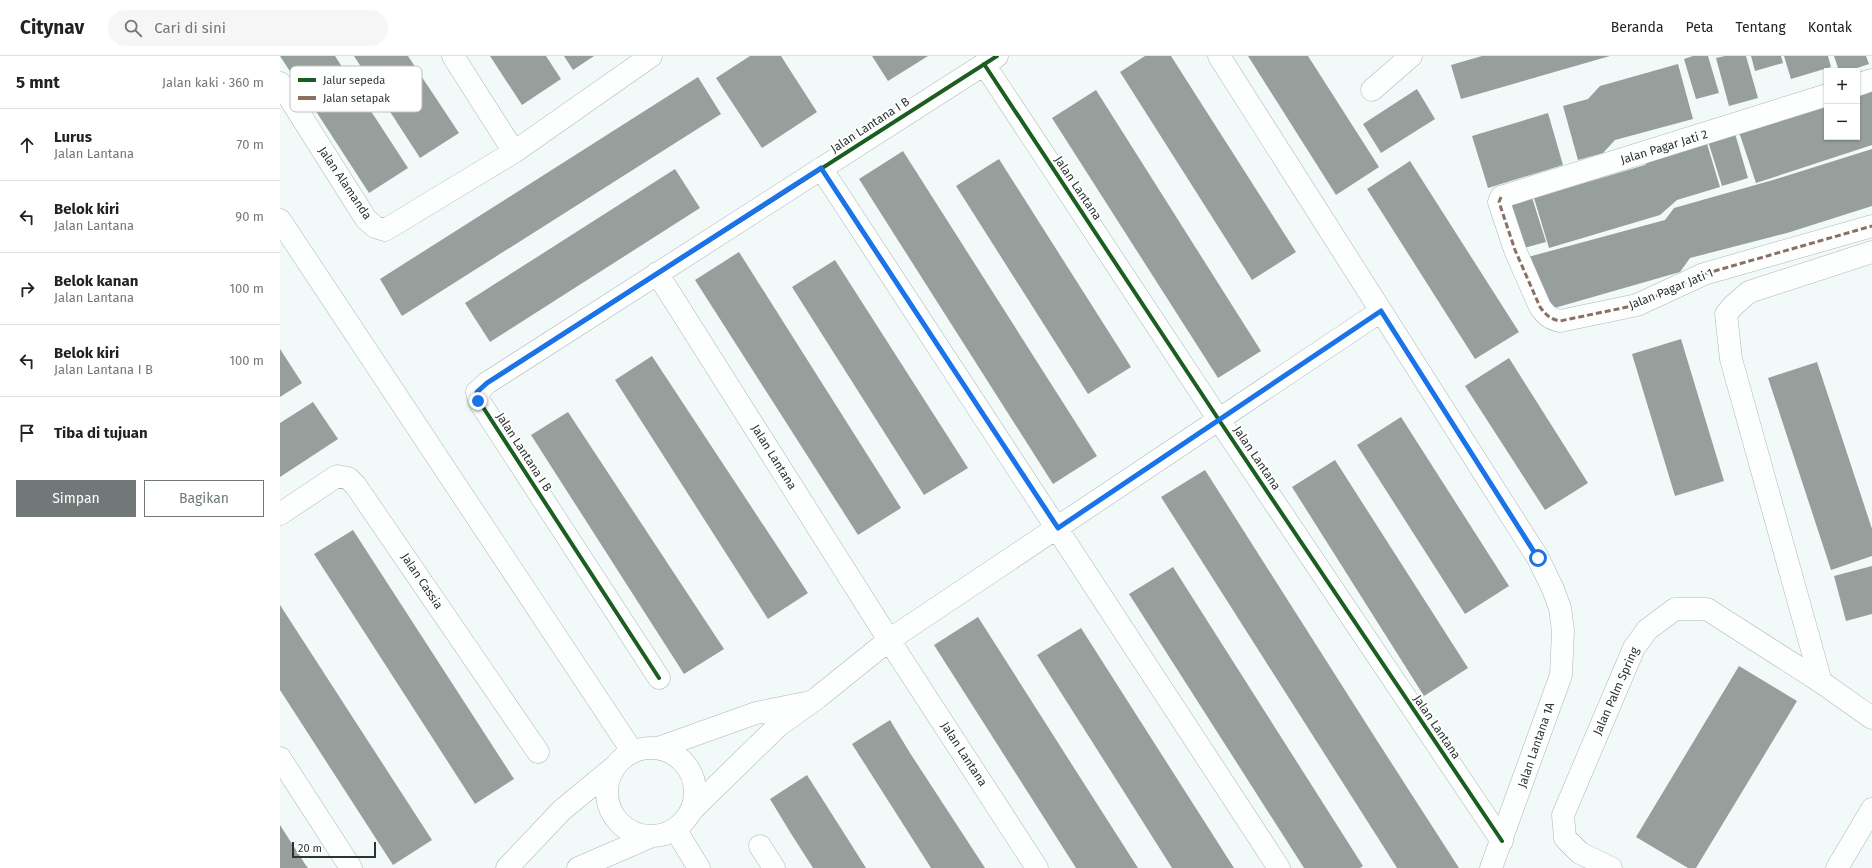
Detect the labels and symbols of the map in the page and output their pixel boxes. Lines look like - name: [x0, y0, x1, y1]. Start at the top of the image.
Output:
- legend: [290, 66, 422, 112]
- text: Jalur sepeda: [323, 74, 385, 87]
- text: Jalan setapak: [323, 92, 390, 105]
- street label: Jalan Lantana I B: [828, 94, 912, 156]
- street label: Jalan Pagar Jati 2: [1619, 127, 1709, 167]
- street label: Jalan Alamanda: [316, 144, 374, 222]
- street label: Jalan Lantana: [1051, 153, 1105, 223]
- street label: Jalan Pagar Jati 1: [1627, 266, 1715, 312]
- route end: [469, 392, 487, 410]
- street label: Jalan Lantana I B: [493, 410, 555, 494]
- street label: Jalan Lantana: [748, 422, 800, 492]
- street label: Jalan Lantana: [1230, 423, 1284, 493]
- route start: [1529, 549, 1547, 567]
- street label: Jalan Cassia: [398, 550, 446, 612]
- street label: Jalan Palm Spring: [1590, 644, 1642, 737]
- street label: Jalan Lantana: [1410, 692, 1464, 762]
- street label: Jalan Lantana 1A: [1515, 700, 1557, 789]
- street label: Jalan Lantana: [938, 719, 990, 789]
- scale bar: [292, 840, 376, 859]

